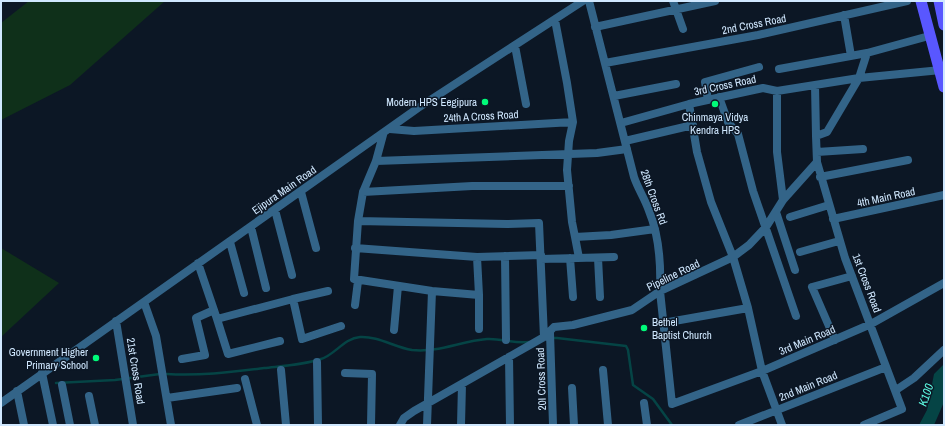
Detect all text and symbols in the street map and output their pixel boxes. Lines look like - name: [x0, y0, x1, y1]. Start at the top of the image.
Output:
- street label: 2nd Cross Road: [721, 11, 787, 37]
- street label: 3rd Cross Road: [693, 72, 757, 98]
- place label: Modern HPS Eegipura: [386, 95, 477, 109]
- marker: Modern HPS Eegipura: [480, 97, 490, 107]
- marker: Chinmaya Vidya Kendra HPS: [710, 99, 720, 109]
- street label: 24th A Cross Road: [443, 107, 519, 125]
- place label: Chinmaya Vidya Kendra HPS: [682, 110, 748, 137]
- street label: Ejipura Main Road: [249, 163, 319, 217]
- street label: 28th Cross Rd: [638, 168, 670, 226]
- street label: 4th Main Road: [856, 184, 916, 210]
- street label: 1st Cross Road: [849, 251, 885, 315]
- street label: Pipeline Road: [644, 256, 702, 294]
- place label: Bethel Baptist Church: [652, 315, 712, 342]
- street label: 3rd Main Road: [777, 322, 837, 358]
- marker: Bethel Baptist Church: [639, 323, 649, 333]
- street label: 21st Cross Road: [124, 337, 148, 405]
- place label: Government Higher Primary School: [9, 345, 88, 372]
- street label: 20I Cross Road: [533, 347, 549, 411]
- marker: Government Higher Primary School: [91, 353, 101, 363]
- street label: 2nd Main Road: [777, 368, 839, 404]
- water label: K100: [915, 381, 937, 408]

